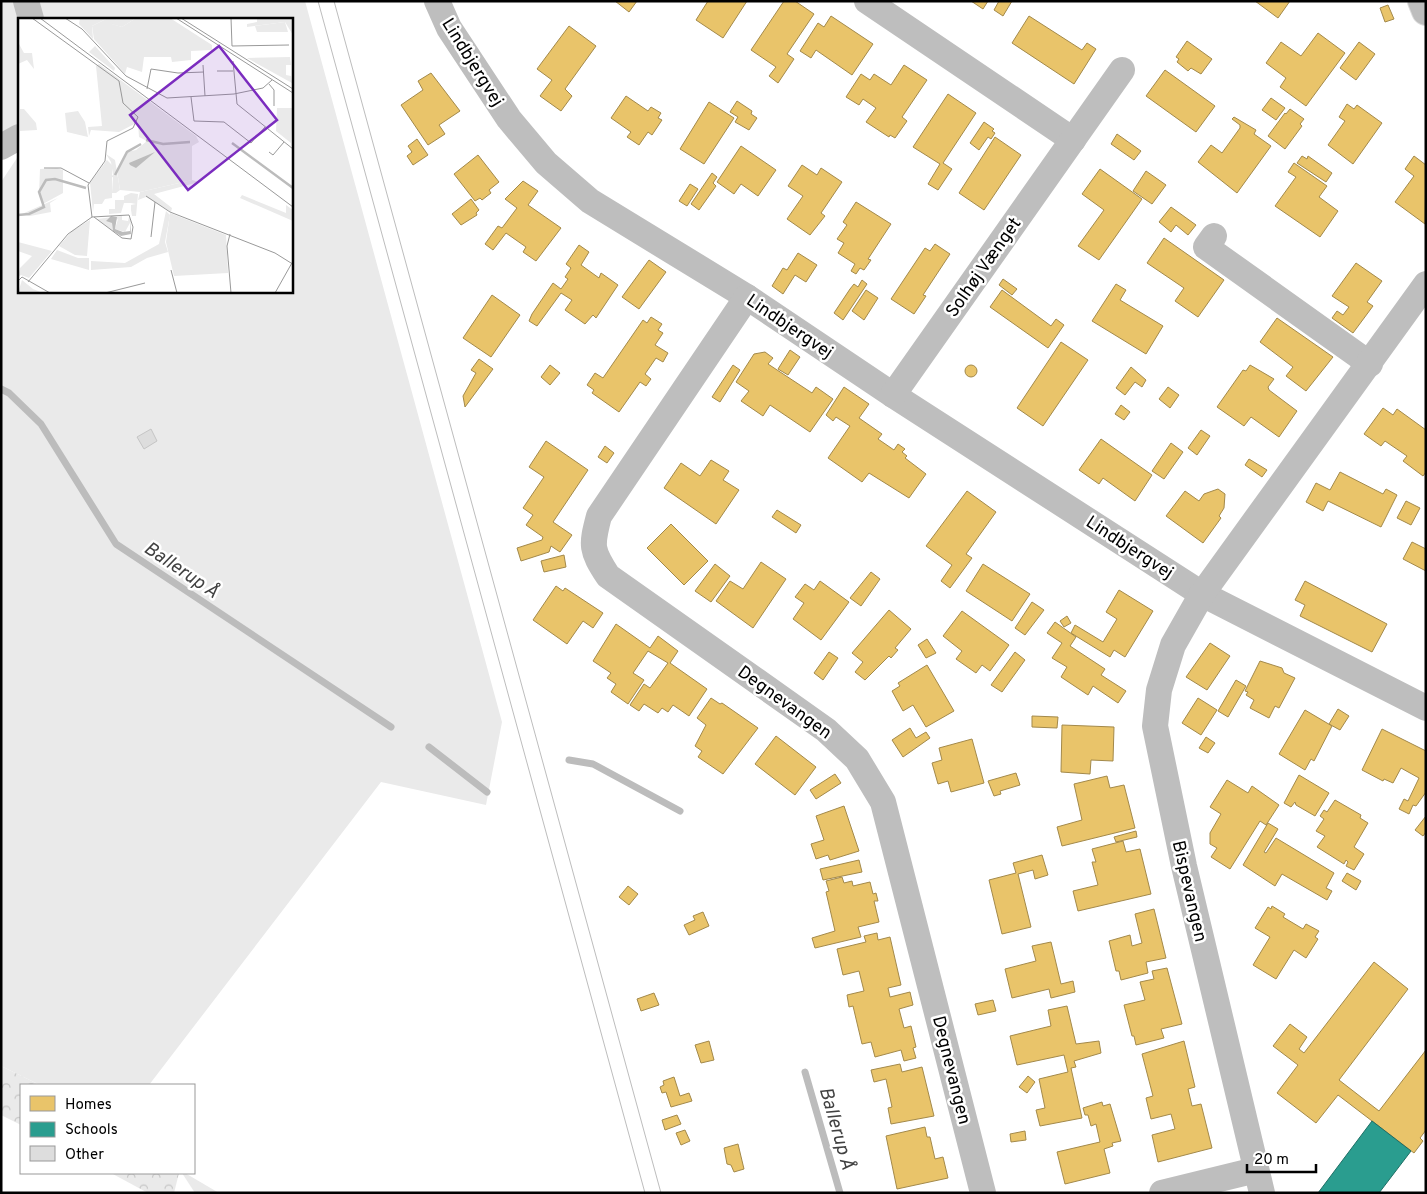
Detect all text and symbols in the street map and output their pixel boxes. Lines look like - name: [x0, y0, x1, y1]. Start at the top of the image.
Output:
- street label: Lindbjergvej: [435, 14, 508, 111]
- inset map: [18, 18, 292, 292]
- street label: Solhøj Vænget: [941, 214, 1027, 322]
- street label: Lindbjergvej: [741, 290, 837, 365]
- street label: Lindbjergvej: [1081, 511, 1177, 585]
- water label: Ballerup Å: [139, 537, 223, 604]
- street label: Degnevangen: [732, 661, 836, 745]
- street label: Bispevangen: [1166, 838, 1211, 944]
- street label: Degnevangen: [926, 1014, 975, 1127]
- legend: [20, 1084, 195, 1174]
- water label: Ballerup Å: [813, 1084, 859, 1173]
- text: Homes: [65, 1096, 112, 1115]
- text: Schools: [65, 1121, 118, 1140]
- scale bar: [1247, 1142, 1316, 1174]
- text: Other: [65, 1146, 104, 1165]
- text: 20 m: [1254, 1151, 1289, 1170]

